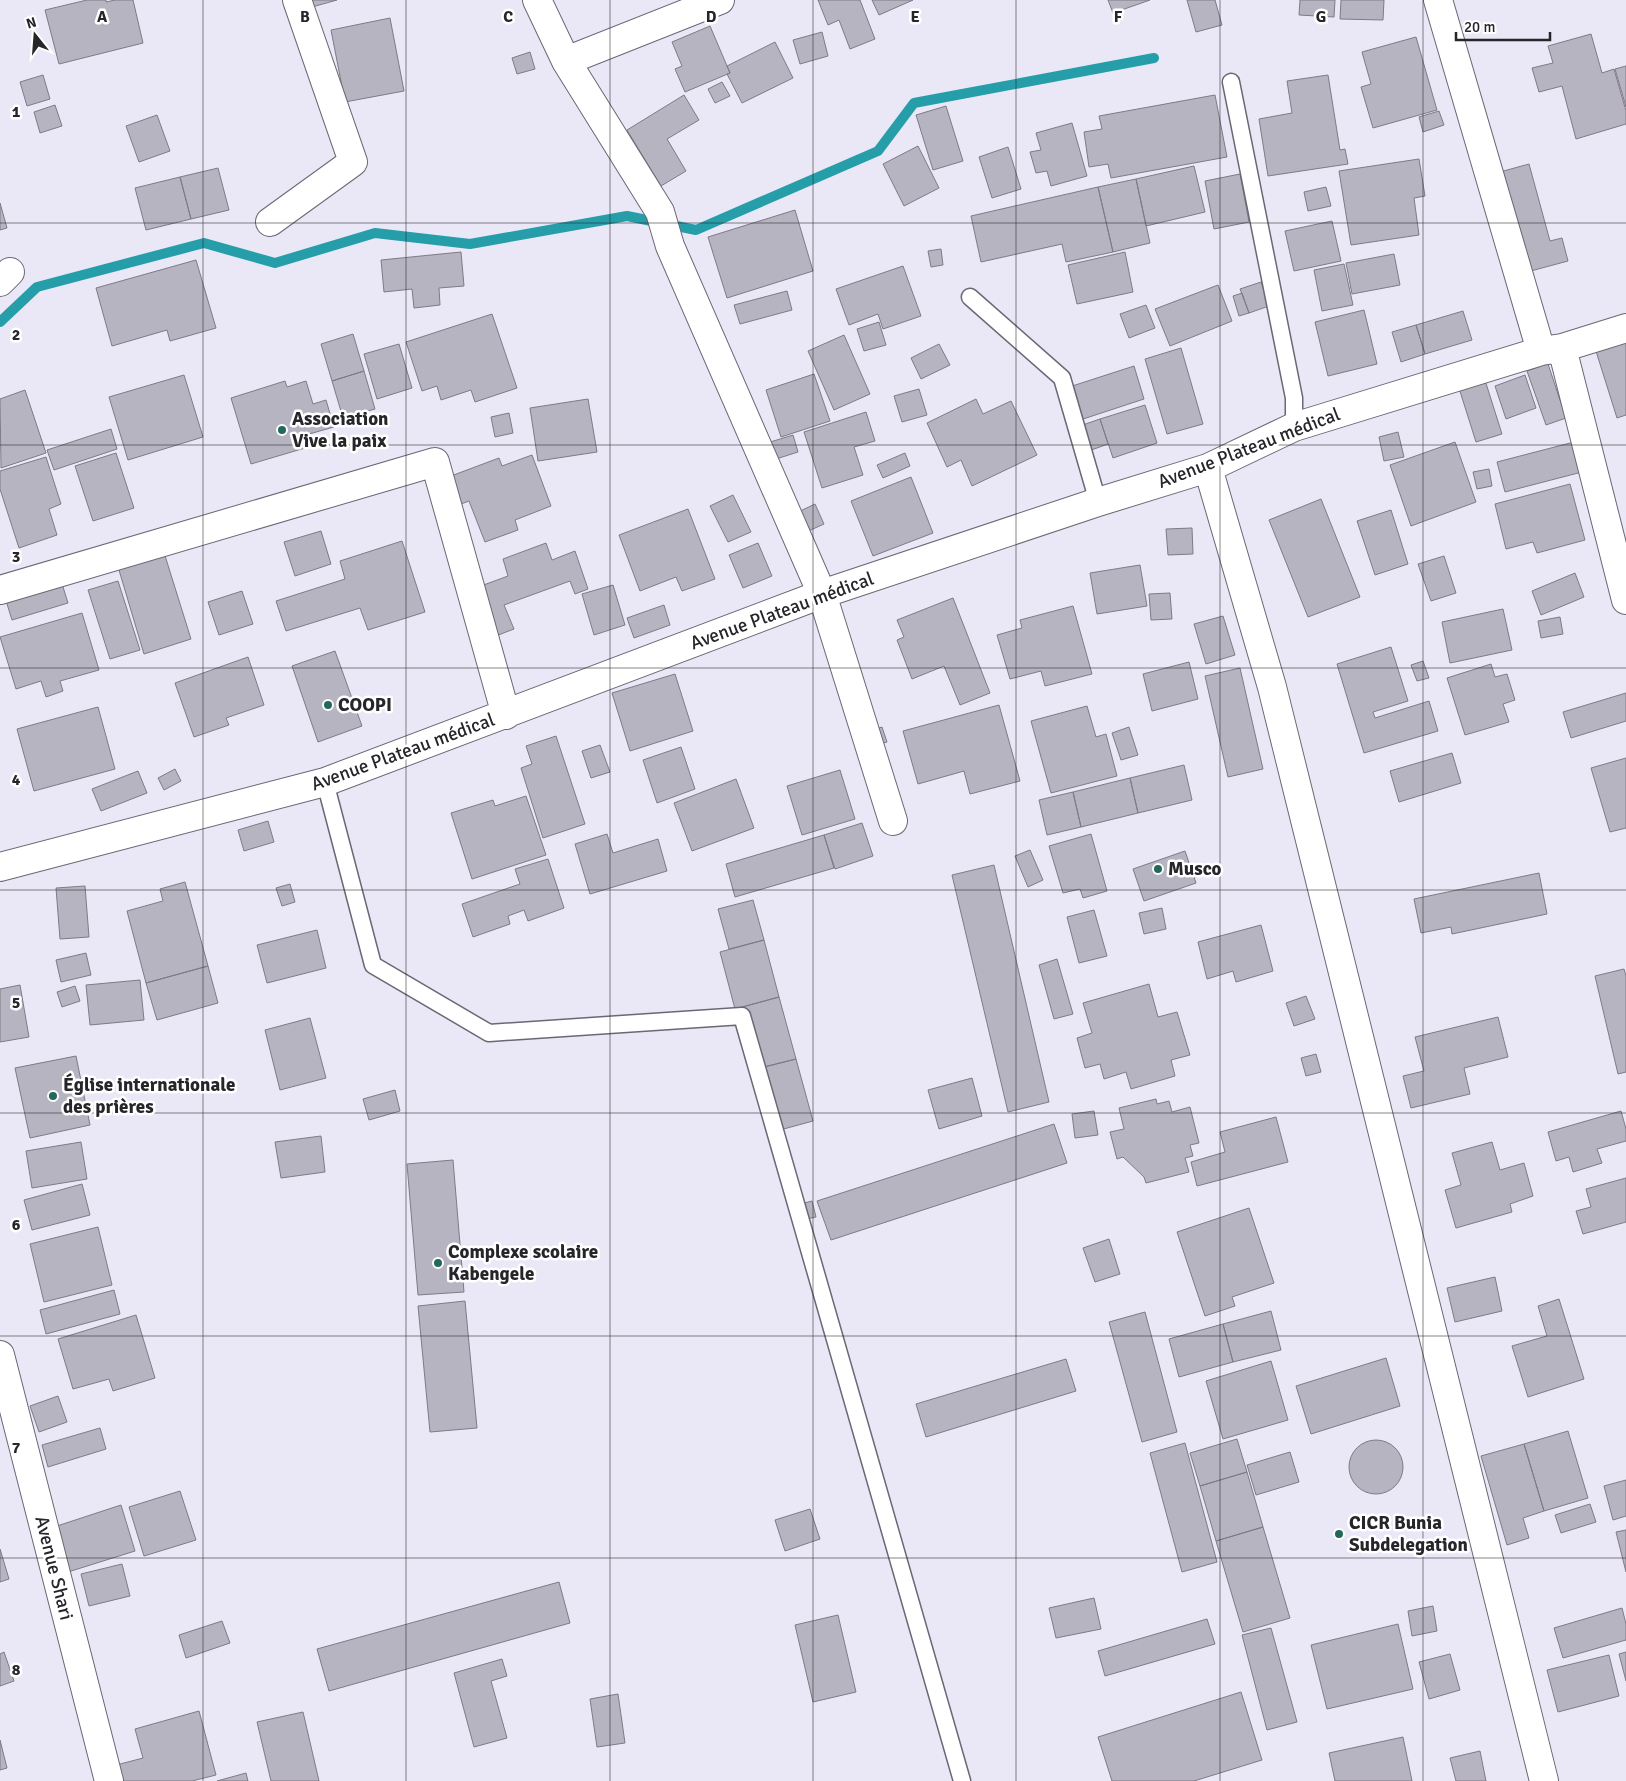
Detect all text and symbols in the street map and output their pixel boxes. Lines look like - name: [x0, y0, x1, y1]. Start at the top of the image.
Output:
- text: A: [97, 7, 108, 27]
- text: B: [300, 7, 310, 27]
- text: C: [503, 7, 513, 27]
- text: D: [706, 7, 717, 27]
- text: E: [910, 7, 920, 27]
- text: F: [1114, 7, 1123, 27]
- text: G: [1316, 7, 1326, 27]
- north arrow: [10, 10, 60, 60]
- scale bar: [1456, 10, 1550, 42]
- text: N: [24, 13, 38, 33]
- text: 20 m: [1464, 18, 1495, 36]
- text: 1: [12, 102, 21, 122]
- text: 2: [12, 325, 20, 345]
- street label: Avenue Plateau médical: [1154, 402, 1344, 494]
- place label: Association Vive la paix: [292, 407, 388, 453]
- marker: Association Vive la paix: [276, 424, 288, 436]
- text: 3: [12, 547, 20, 567]
- street label: Avenue Plateau médical: [687, 567, 877, 655]
- place label: COOPI: [338, 693, 392, 717]
- marker: COOPI: [322, 699, 334, 711]
- street label: Avenue Plateau médical: [308, 708, 498, 796]
- text: 4: [12, 770, 21, 790]
- place label: Musco: [1168, 857, 1222, 881]
- marker: Musco: [1152, 863, 1164, 875]
- text: 5: [12, 993, 20, 1013]
- place label: Église internationale des prières: [63, 1073, 235, 1119]
- marker: Église internationale des prières: [47, 1090, 59, 1102]
- text: 6: [12, 1215, 21, 1235]
- place label: Complexe scolaire Kabengele: [448, 1240, 598, 1286]
- marker: Complexe scolaire Kabengele: [432, 1257, 444, 1269]
- text: 7: [12, 1438, 21, 1458]
- place label: CICR Bunia Subdelegation: [1349, 1511, 1468, 1557]
- street label: Avenue Shari: [29, 1513, 79, 1623]
- marker: CICR Bunia Subdelegation: [1333, 1528, 1345, 1540]
- text: 8: [12, 1660, 21, 1680]

